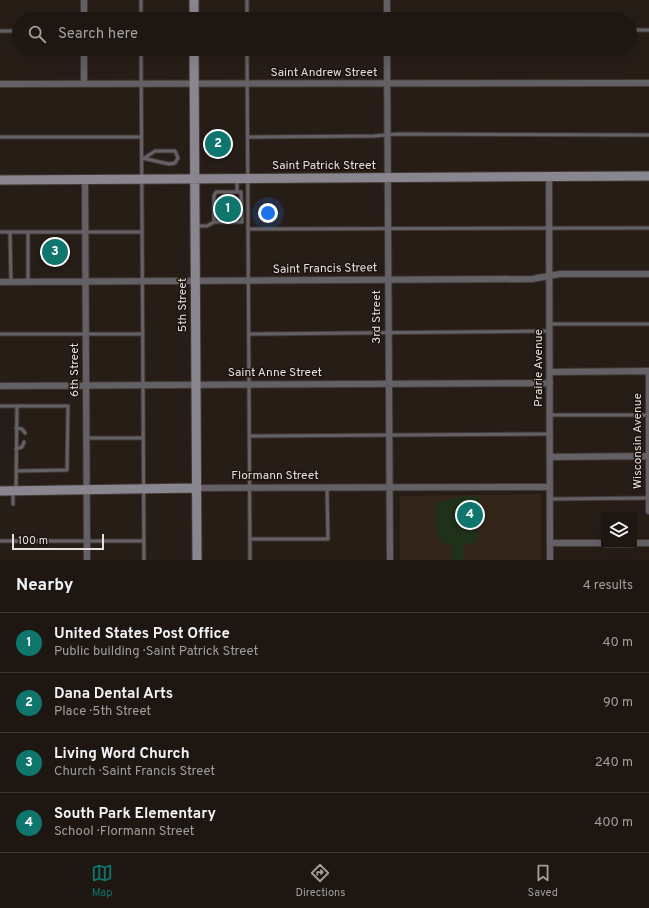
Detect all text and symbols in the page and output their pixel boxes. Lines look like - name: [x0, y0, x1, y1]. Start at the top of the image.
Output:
- search box: [12, 12, 637, 56]
- icon: search: [26, 23, 48, 45]
- text: Search here: [58, 25, 138, 44]
- street label: Saint Andrew Street: [271, 65, 377, 81]
- pin: 2: [205, 129, 231, 159]
- street label: Saint Patrick Street: [272, 158, 376, 174]
- pin: 1: [215, 194, 241, 224]
- your location: [258, 203, 278, 223]
- pin: 3: [42, 237, 68, 267]
- street label: Saint Francis Street: [273, 260, 377, 278]
- street label: 5th Street: [175, 278, 191, 332]
- street label: 3rd Street: [369, 290, 385, 344]
- street label: Prairie Avenue: [531, 329, 547, 407]
- street label: 6th Street: [67, 343, 83, 397]
- street label: Saint Anne Street: [228, 365, 322, 381]
- street label: Wisconsin Avenue: [630, 393, 646, 489]
- street label: Flormann Street: [231, 468, 319, 484]
- pin: 4: [457, 500, 483, 530]
- map controls: [601, 512, 637, 548]
- button: layers: [601, 512, 637, 548]
- scale bar: [12, 532, 104, 551]
- text: 100 m: [18, 534, 48, 548]
- text: Nearby: [16, 575, 73, 597]
- text: 4 results: [583, 578, 633, 594]
- text: United States Post Office: [54, 625, 230, 644]
- text: 1: [26, 635, 32, 651]
- text: 40 m: [603, 635, 633, 651]
- text: Public building · Saint Patrick Street: [54, 644, 258, 660]
- text: Dana Dental Arts: [54, 685, 173, 704]
- text: 2: [25, 695, 33, 711]
- text: 90 m: [603, 695, 633, 711]
- text: Place · 5th Street: [54, 704, 151, 720]
- text: Living Word Church: [54, 745, 190, 764]
- text: 3: [25, 755, 33, 771]
- text: 240 m: [595, 755, 633, 771]
- text: Church · Saint Francis Street: [54, 764, 215, 780]
- text: South Park Elementary: [54, 805, 216, 824]
- text: 4: [25, 815, 33, 831]
- text: 400 m: [594, 815, 633, 831]
- text: School · Flormann Street: [54, 824, 194, 840]
- tab: Map: [91, 862, 113, 900]
- tab: Directions: [295, 862, 345, 900]
- tab: Saved: [528, 862, 558, 900]

